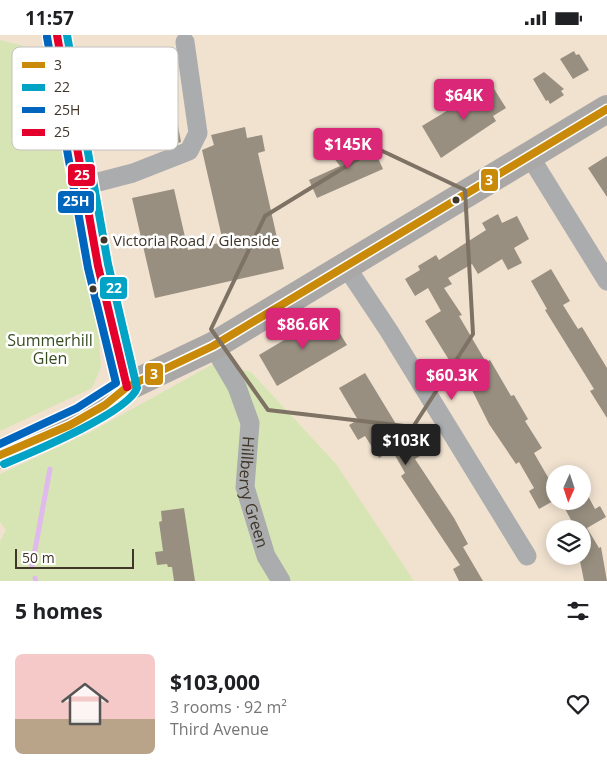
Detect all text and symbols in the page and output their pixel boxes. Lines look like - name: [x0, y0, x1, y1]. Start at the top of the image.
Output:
- text: 11:57: [25, 5, 74, 31]
- legend: [12, 47, 178, 150]
- text: 3: [54, 55, 62, 74]
- text: 22: [54, 77, 70, 96]
- pin: $64K: [434, 79, 494, 121]
- text: $64K: [445, 84, 483, 106]
- text: 25H: [54, 100, 80, 119]
- text: 25: [54, 122, 70, 141]
- pin: $145K: [313, 127, 383, 170]
- text: $145K: [324, 133, 372, 155]
- line badge: 25: [67, 163, 96, 187]
- text: 25: [74, 165, 90, 184]
- line badge: 3: [480, 168, 499, 192]
- text: 3: [485, 170, 493, 189]
- line badge: 25H: [57, 190, 95, 214]
- text: 25H: [63, 191, 89, 210]
- unlabelled marker: [451, 195, 461, 205]
- place label: Victoria Road / Glenside: [113, 230, 279, 250]
- marker: Victoria Road / Glenside: [99, 235, 109, 245]
- line badge: 22: [99, 276, 128, 300]
- text: 22: [106, 278, 122, 297]
- unlabelled marker: [88, 284, 98, 294]
- pin: $86.6K: [262, 307, 344, 350]
- text: $86.6K: [277, 313, 329, 335]
- park label: Summerhill Glen: [7, 329, 93, 369]
- pin: $60.3K: [411, 359, 493, 401]
- line badge: 3: [144, 362, 164, 386]
- text: 3: [150, 364, 158, 383]
- text: $60.3K: [426, 364, 478, 386]
- pin: $103K: [371, 423, 441, 466]
- text: $103K: [382, 429, 430, 451]
- street label: Hillberry Green: [234, 435, 274, 550]
- north arrow: [546, 465, 591, 510]
- map controls: [546, 465, 591, 565]
- button: layers: [546, 520, 591, 565]
- scale bar: [15, 546, 134, 569]
- text: 50 m: [22, 548, 55, 567]
- text: 5 homes: [15, 597, 103, 625]
- icon: filters: [564, 597, 592, 625]
- text: $103,000: [170, 668, 260, 696]
- icon: home: [55, 674, 115, 734]
- icon: heart: [564, 690, 592, 718]
- text: 3 rooms · 92 m²: [170, 696, 287, 718]
- text: Third Avenue: [170, 718, 269, 740]

